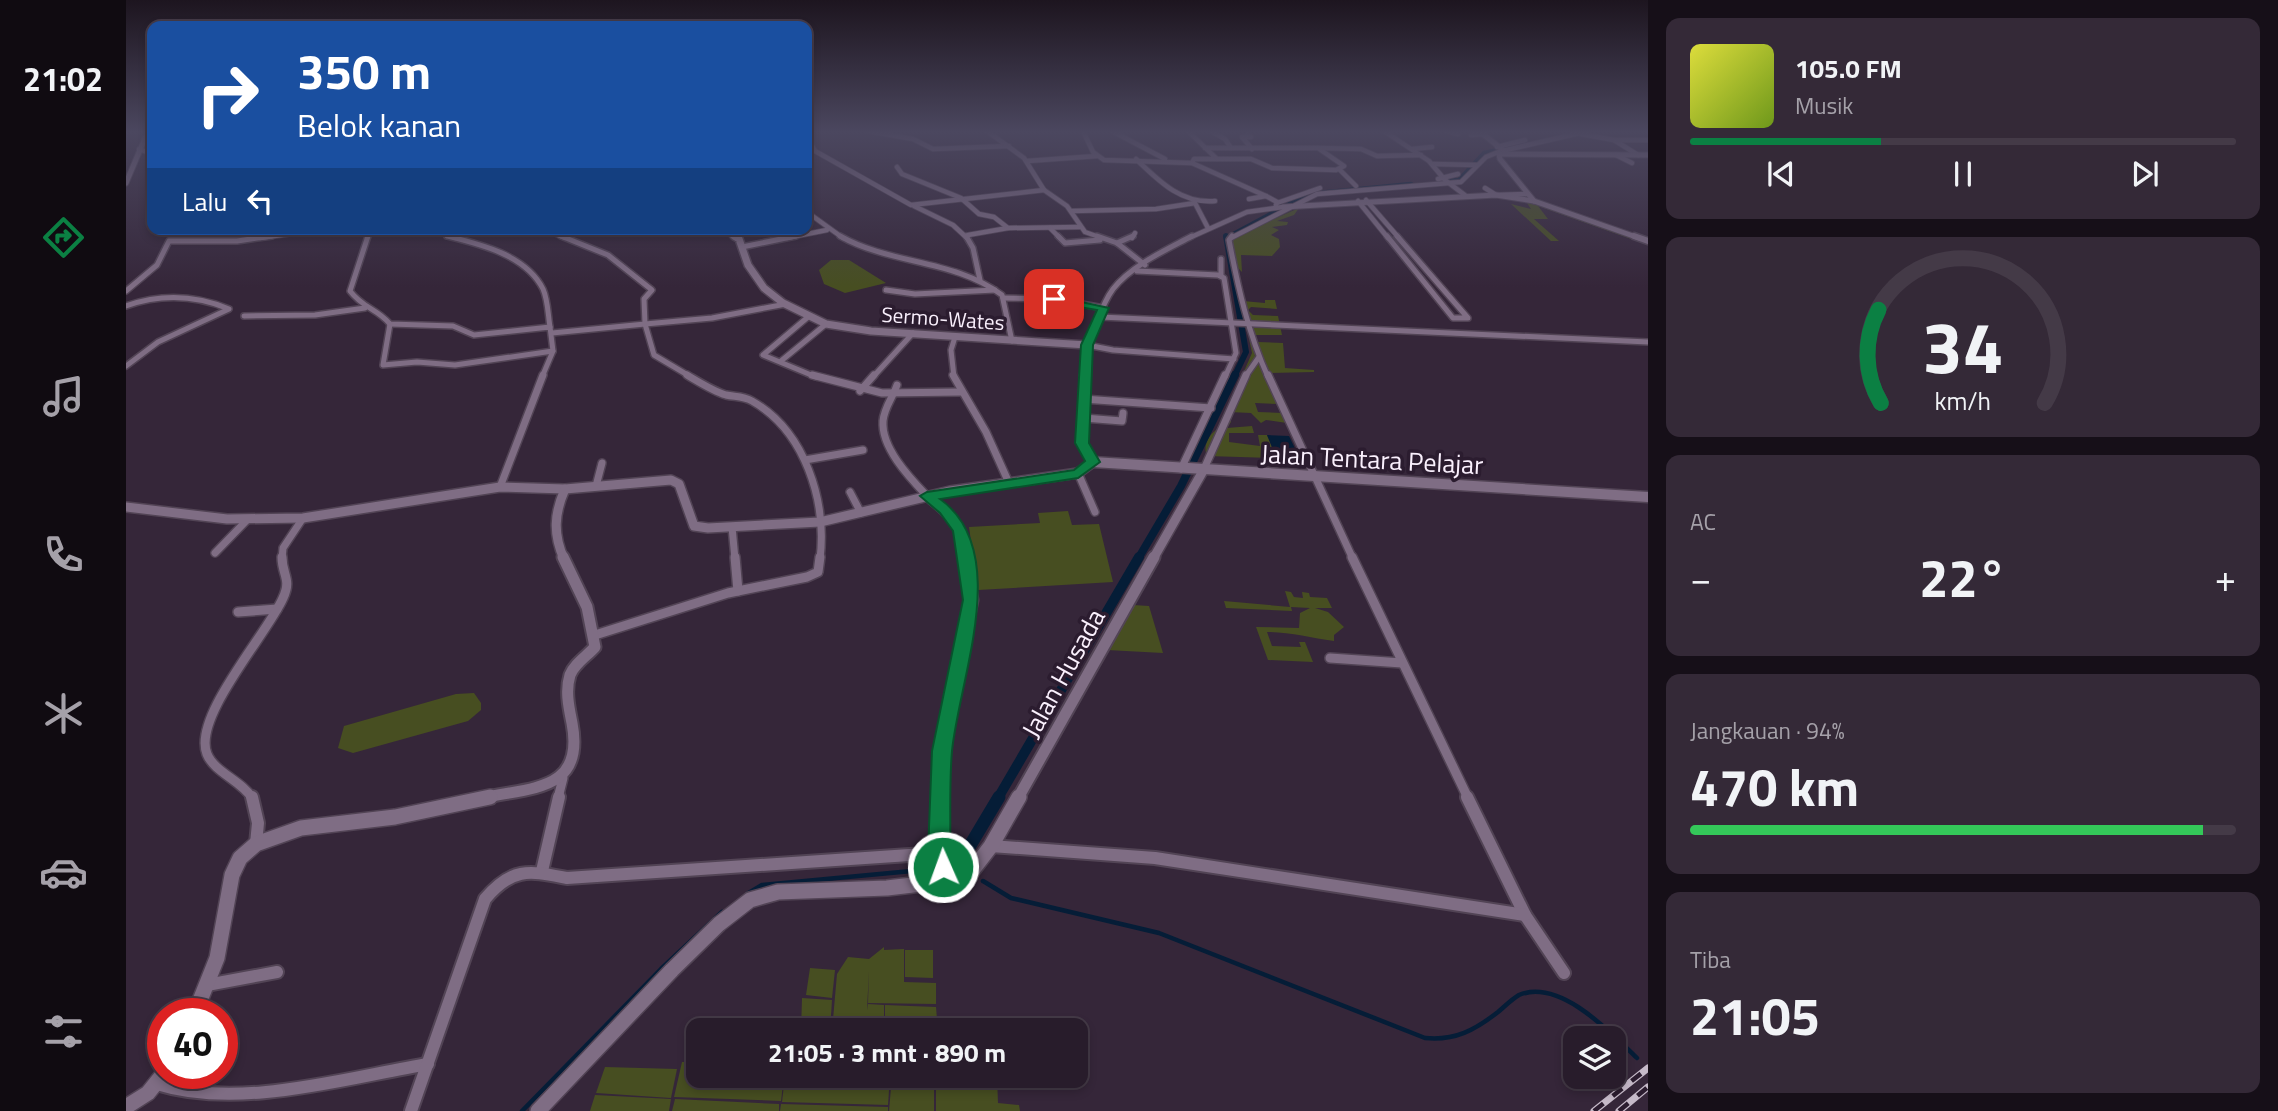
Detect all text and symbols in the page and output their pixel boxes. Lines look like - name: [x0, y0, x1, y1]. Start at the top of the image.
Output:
- text: 350 m: [297, 33, 431, 108]
- icon: right: [182, 49, 273, 140]
- text: 105.0 FM: [1795, 49, 1902, 88]
- text: 21:02: [23, 55, 103, 103]
- text: Musik: [1795, 88, 1853, 123]
- text: Belok kanan: [297, 101, 461, 149]
- icon: previous: [1762, 155, 1800, 193]
- icon: pause: [1944, 155, 1982, 193]
- icon: next: [2126, 155, 2164, 193]
- text: Lalu: [182, 182, 227, 221]
- icon: left: [241, 182, 279, 220]
- icon: directions: [39, 213, 88, 262]
- pin: [1024, 269, 1084, 329]
- icon: arrive: [1035, 280, 1073, 318]
- text: 34: [1922, 291, 2004, 401]
- street label: Sermo-Wates: [880, 298, 1006, 338]
- icon: music: [39, 372, 88, 421]
- text: km/h: [1935, 382, 1991, 420]
- street label: Jalan Tentara Pelajar: [1260, 434, 1484, 484]
- text: AC: [1690, 504, 1716, 539]
- icon: phone: [39, 530, 88, 579]
- text: 22°: [1919, 538, 2007, 617]
- text: −: [1690, 549, 1711, 607]
- text: +: [2215, 549, 2236, 607]
- street label: Jalan Husada: [1011, 601, 1115, 745]
- icon: climate: [39, 689, 88, 738]
- text: Jangkauan · 94%: [1690, 713, 1845, 748]
- text: 470 km: [1690, 747, 1859, 826]
- position arrow: [906, 830, 980, 904]
- icon: car: [39, 848, 88, 897]
- text: Tiba: [1690, 942, 1731, 977]
- text: 21:05: [1690, 976, 1820, 1055]
- speed limit sign: 40: [147, 998, 238, 1089]
- icon: filters: [39, 1007, 88, 1056]
- map controls: [1563, 1026, 1626, 1089]
- button: layers: [1563, 1026, 1626, 1089]
- text: 21:05 · 3 mnt · 890 m: [768, 1033, 1006, 1072]

